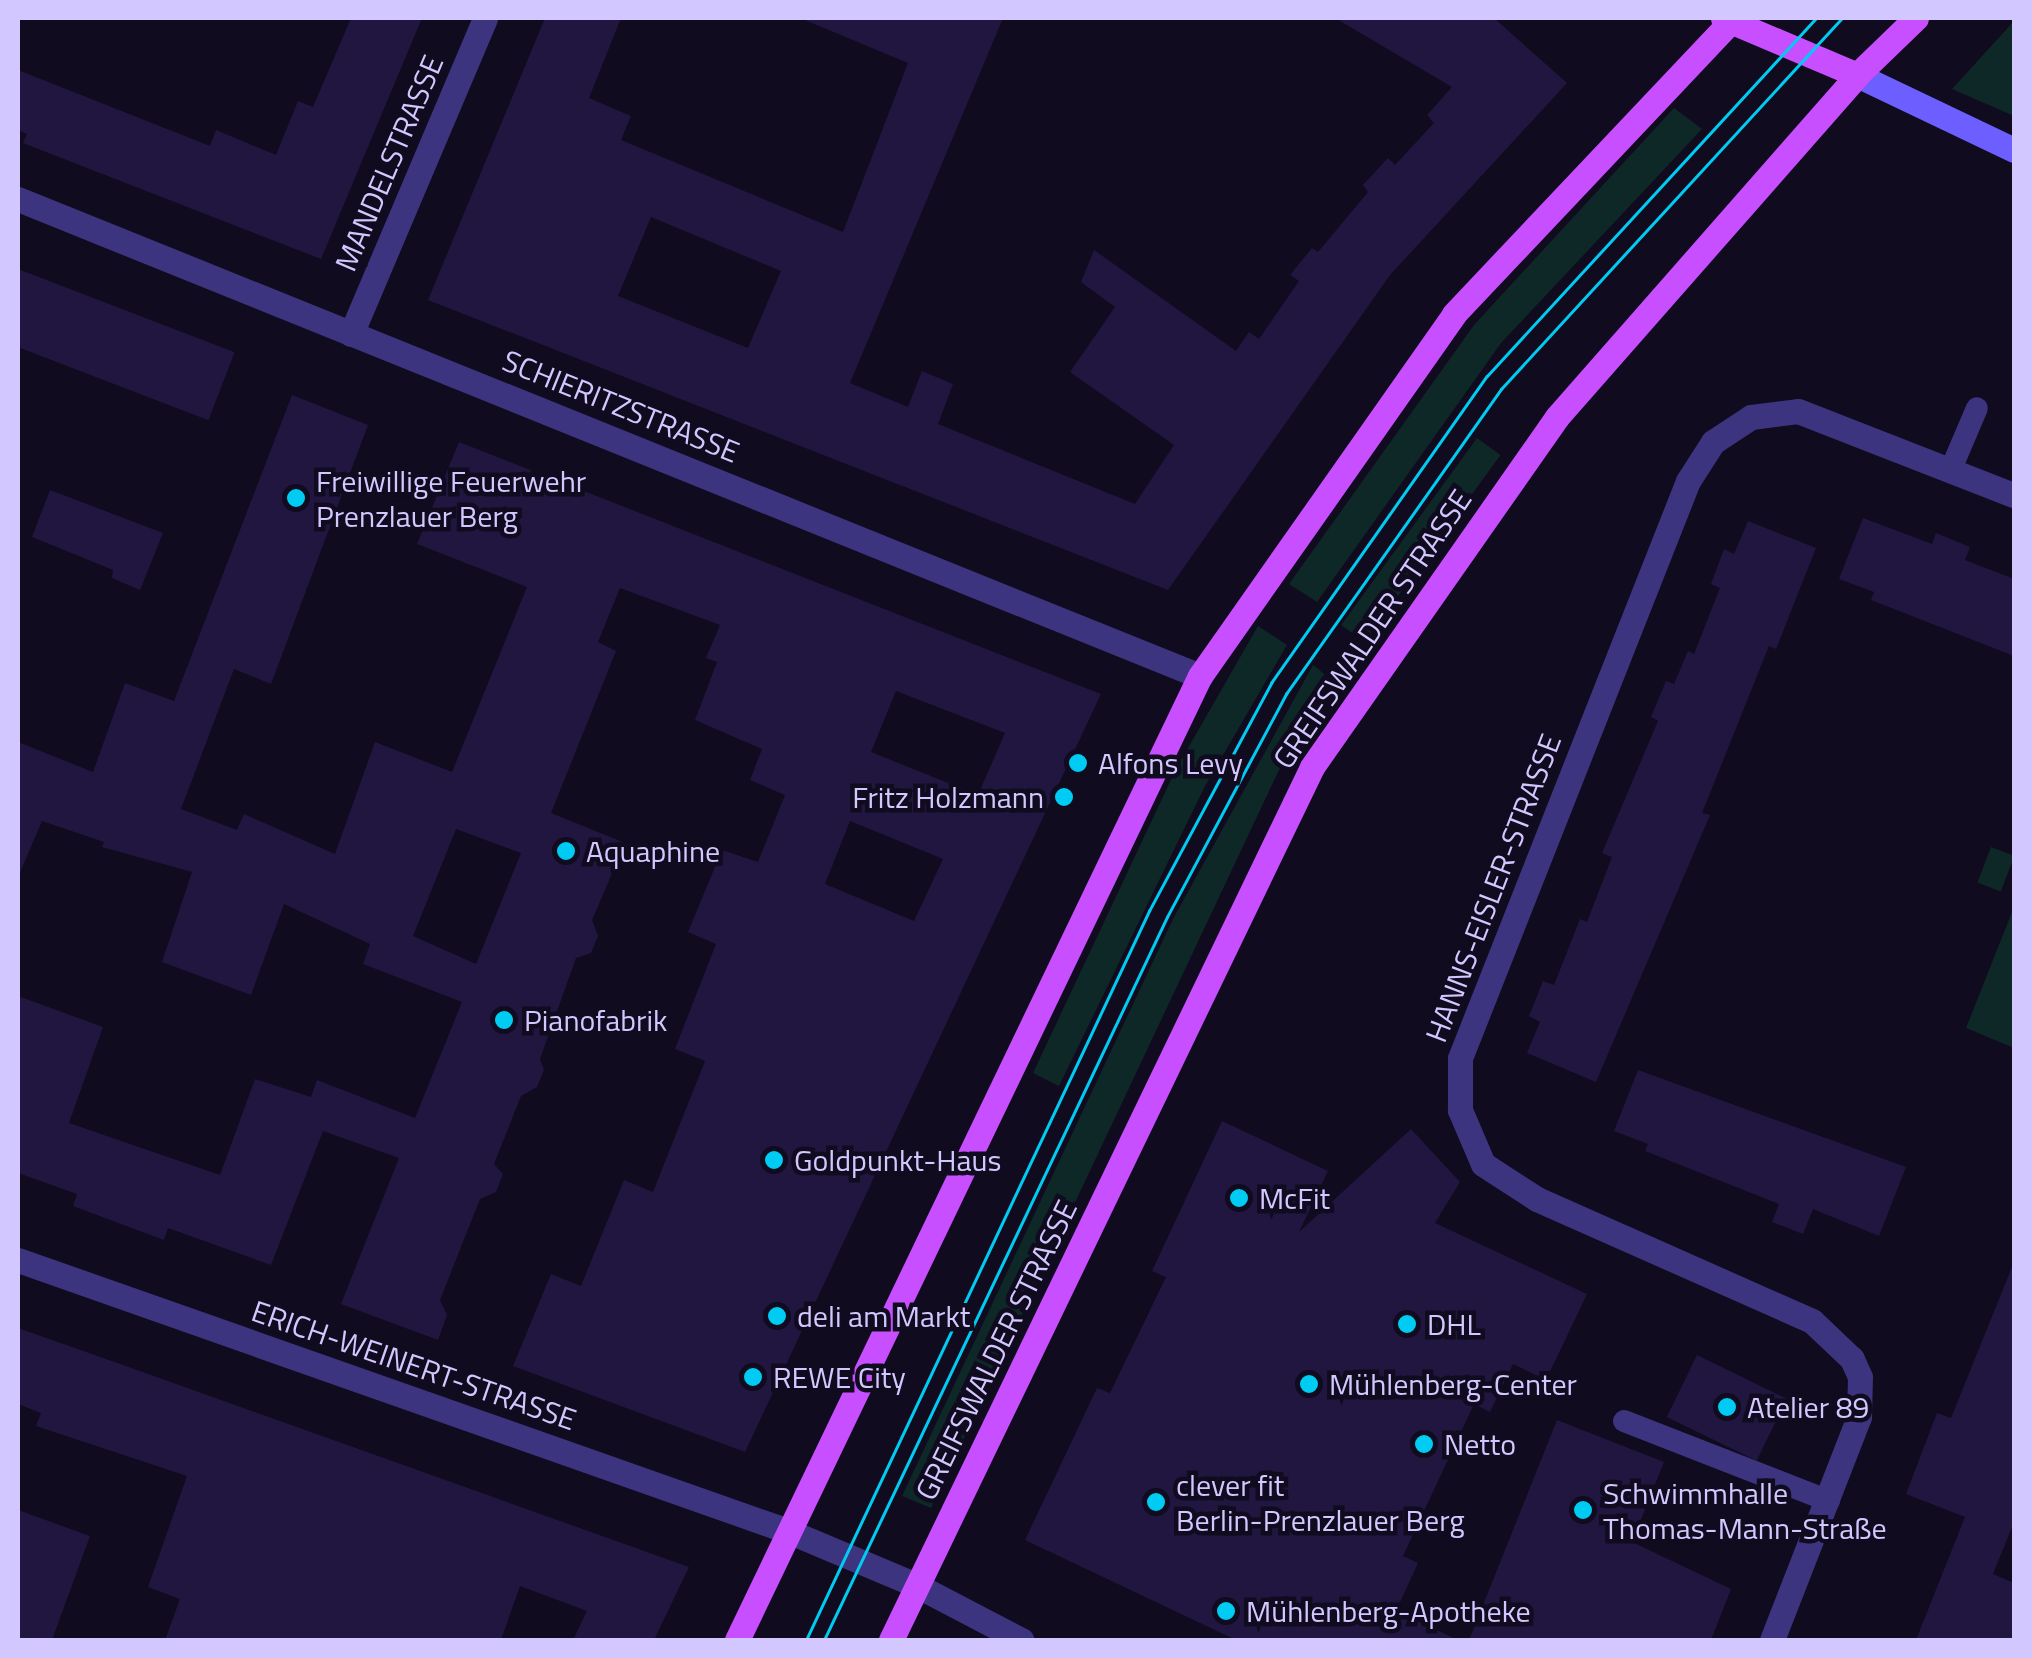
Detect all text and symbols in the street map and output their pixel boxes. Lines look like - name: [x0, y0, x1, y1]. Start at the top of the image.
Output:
- street label: MANDELSTRASSE: [327, 50, 451, 276]
- street label: SCHIERITZSTRASSE: [498, 342, 744, 470]
- place label: Freiwillige Feuerwehr Prenzlauer Berg: [316, 463, 586, 534]
- street label: GREIFSWALDER STRASSE: [1265, 483, 1479, 775]
- marker: Freiwillige Feuerwehr Prenzlauer Berg: [285, 487, 307, 509]
- street label: HANNS-EISLER-STRASSE: [1418, 729, 1568, 1047]
- place label: Alfons Levy: [1098, 745, 1243, 781]
- marker: Alfons Levy: [1067, 752, 1089, 774]
- place label: Fritz Holzmann: [852, 779, 1044, 815]
- marker: Fritz Holzmann: [1053, 786, 1075, 808]
- place label: Aquaphine: [586, 833, 720, 869]
- marker: Aquaphine: [555, 840, 577, 862]
- place label: Pianofabrik: [524, 1002, 667, 1038]
- marker: Pianofabrik: [493, 1009, 515, 1031]
- place label: Goldpunkt-Haus: [794, 1142, 1001, 1178]
- marker: Goldpunkt-Haus: [763, 1149, 785, 1171]
- place label: McFit: [1259, 1180, 1330, 1216]
- marker: McFit: [1228, 1187, 1250, 1209]
- street label: GREIFSWALDER STRASSE: [908, 1194, 1084, 1506]
- street label: ERICH-WEINERT-STRASSE: [247, 1293, 581, 1437]
- place label: deli am Markt: [797, 1298, 970, 1334]
- marker: deli am Markt: [766, 1305, 788, 1327]
- place label: DHL: [1427, 1306, 1481, 1342]
- marker: DHL: [1396, 1313, 1418, 1335]
- place label: REWE City: [773, 1359, 906, 1395]
- marker: REWE City: [742, 1366, 764, 1388]
- place label: Mühlenberg-Center: [1329, 1366, 1577, 1402]
- marker: Mühlenberg-Center: [1298, 1373, 1320, 1395]
- place label: Atelier 89: [1747, 1389, 1869, 1425]
- marker: Atelier 89: [1716, 1396, 1738, 1418]
- place label: Netto: [1444, 1426, 1516, 1462]
- marker: Netto: [1413, 1433, 1435, 1455]
- place label: clever fit Berlin-Prenzlauer Berg: [1176, 1467, 1465, 1538]
- place label: Schwimmhalle Thomas-Mann-Straße: [1603, 1475, 1887, 1546]
- marker: clever fit Berlin-Prenzlauer Berg: [1145, 1491, 1167, 1513]
- marker: Schwimmhalle Thomas-Mann-Straße: [1572, 1499, 1594, 1521]
- place label: Mühlenberg-Apotheke: [1246, 1593, 1531, 1629]
- marker: Mühlenberg-Apotheke: [1215, 1600, 1237, 1622]

